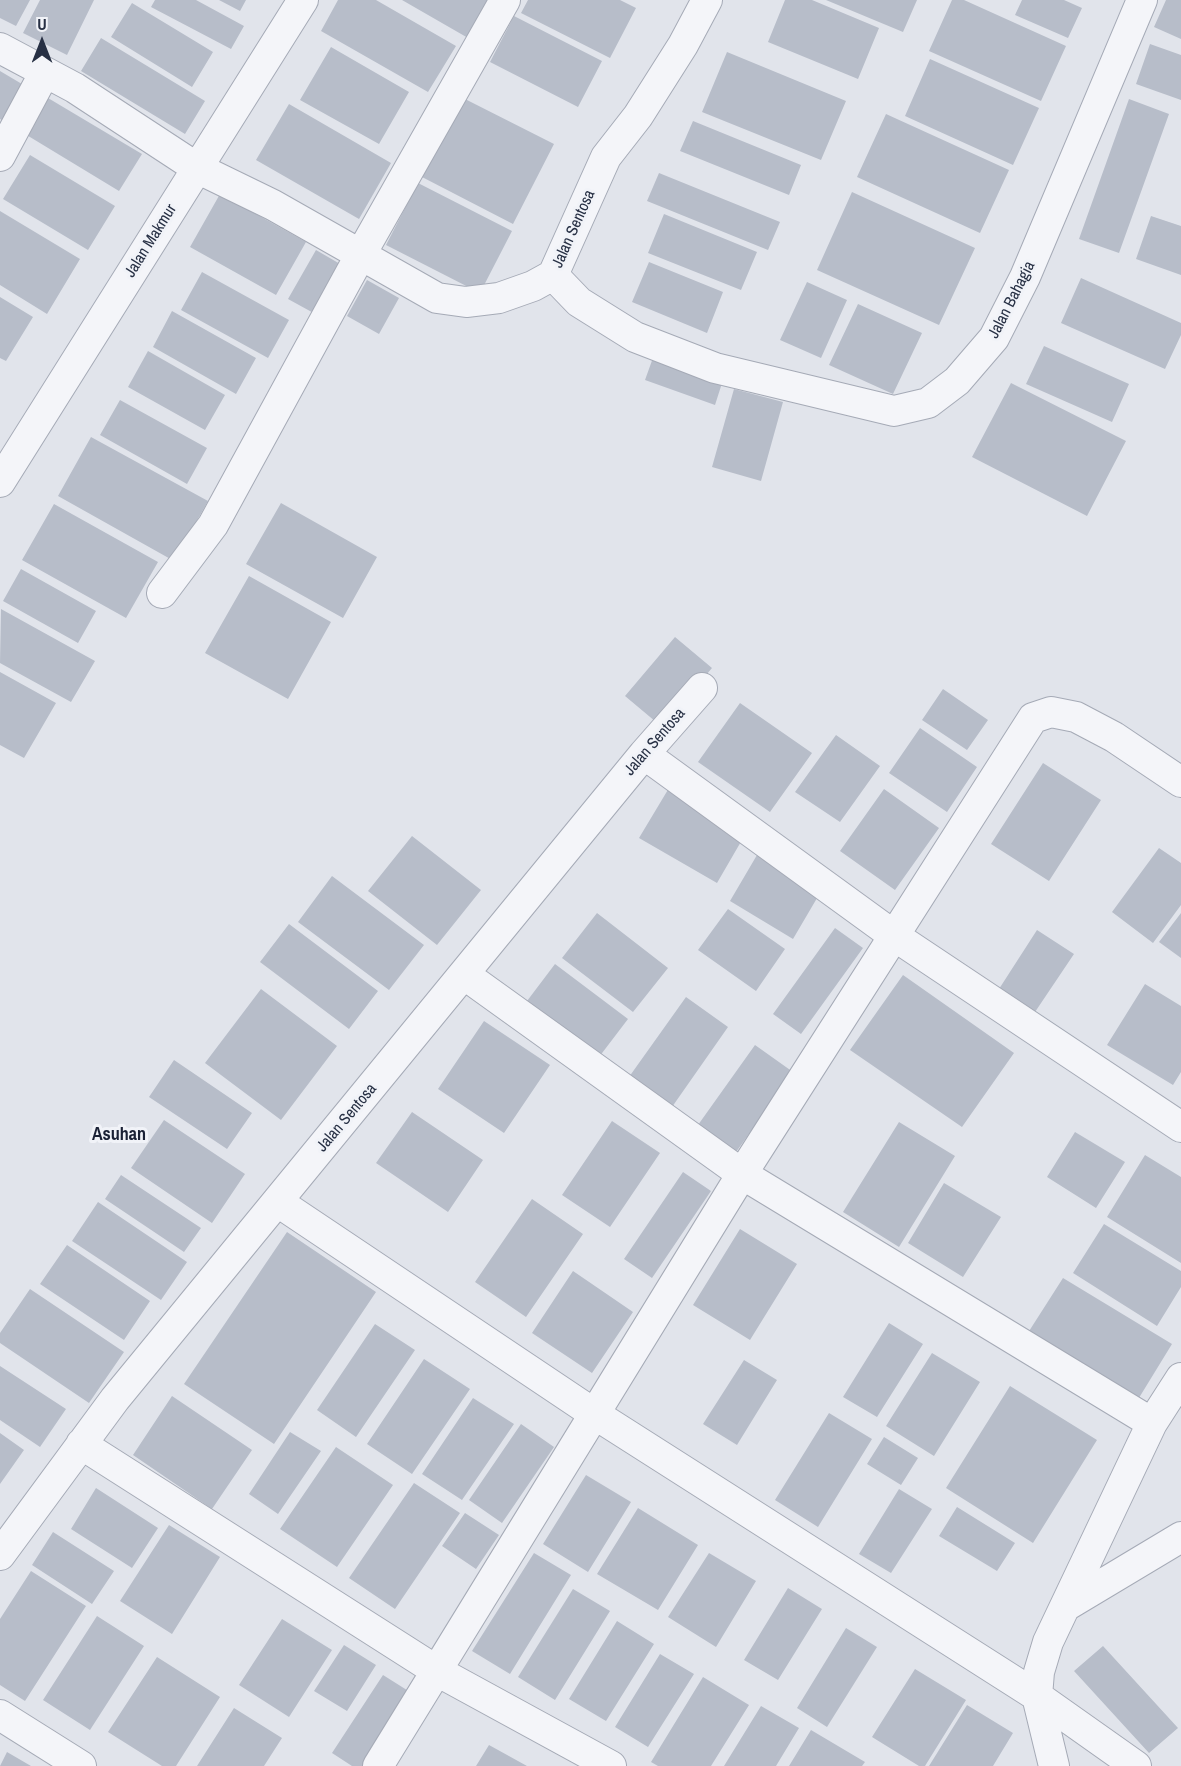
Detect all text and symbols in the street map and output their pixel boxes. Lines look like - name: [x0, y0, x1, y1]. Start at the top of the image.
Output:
- north arrow: [12, 12, 72, 72]
- text: U: [37, 13, 47, 35]
- street label: Jalan Sentosa: [548, 187, 600, 271]
- street label: Jalan Makmur: [121, 201, 181, 281]
- street label: Jalan Bahagia: [984, 258, 1040, 342]
- street label: Jalan Sentosa: [620, 704, 690, 780]
- street label: Jalan Sentosa: [313, 1080, 381, 1156]
- district label: Asuhan: [92, 1124, 146, 1146]

